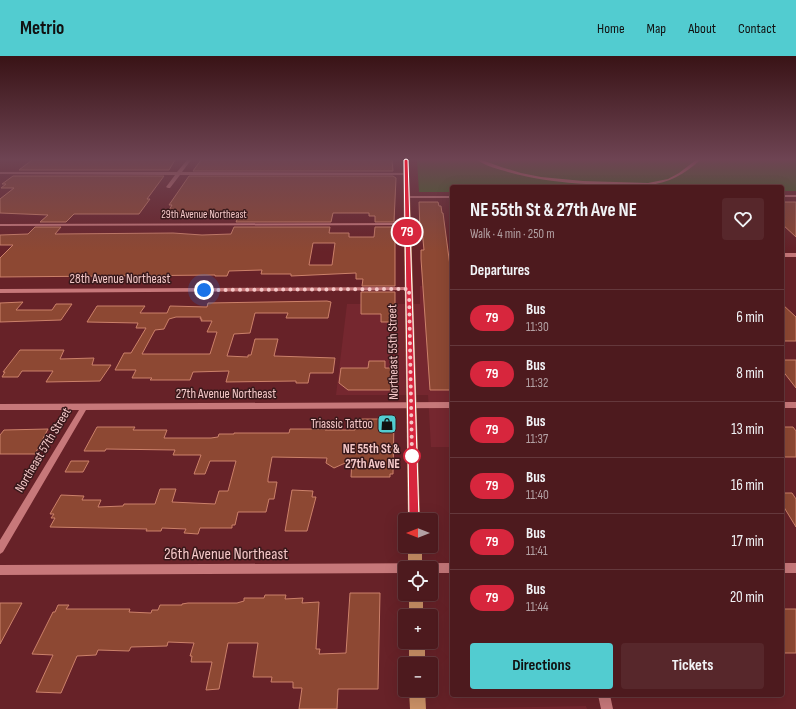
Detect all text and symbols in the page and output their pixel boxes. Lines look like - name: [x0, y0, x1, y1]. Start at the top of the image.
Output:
- text: Metrio: [20, 17, 64, 40]
- text: Home: [597, 20, 625, 37]
- text: Map: [647, 20, 666, 37]
- text: About: [688, 20, 716, 37]
- text: Contact: [738, 20, 776, 37]
- button: heart: [722, 198, 764, 240]
- text: NE 55th St & 27th Ave NE: [470, 199, 637, 222]
- street label: 29th Avenue Northeast: [161, 208, 247, 221]
- line badge: 79: [389, 219, 425, 245]
- text: 79: [401, 223, 413, 240]
- text: Walk · 4 min · 250 m: [470, 226, 555, 242]
- text: Departures: [470, 261, 530, 280]
- street label: 28th Avenue Northeast: [70, 271, 170, 287]
- your location: [194, 280, 214, 300]
- text: Bus: [526, 300, 545, 319]
- street label: Northeast 55th Street: [384, 304, 402, 400]
- text: 6 min: [736, 308, 764, 327]
- text: 79: [486, 309, 498, 326]
- text: 11:30: [526, 319, 549, 335]
- text: Bus: [526, 356, 545, 375]
- text: 8 min: [736, 364, 764, 383]
- text: 79: [486, 365, 498, 382]
- text: 11:32: [526, 375, 548, 391]
- street label: 27th Avenue Northeast: [176, 386, 276, 402]
- street label: Northeast 57th Street: [11, 405, 75, 495]
- text: Bus: [526, 412, 545, 431]
- shop icon: Triassic Tattoo: [376, 413, 398, 435]
- place label: Triassic Tattoo: [311, 416, 373, 432]
- text: 13 min: [731, 420, 764, 439]
- text: 79: [486, 421, 498, 438]
- text: 11:37: [526, 431, 548, 447]
- place label: NE 55th St & 27th Ave NE: [343, 441, 400, 472]
- marker: NE 55th St & 27th Ave NE: [403, 447, 421, 465]
- text: Bus: [526, 468, 545, 487]
- text: 16 min: [731, 476, 764, 495]
- text: 79: [486, 477, 498, 494]
- text: 11:40: [526, 487, 549, 503]
- north arrow: [398, 513, 438, 553]
- map controls: [398, 513, 438, 697]
- text: Bus: [526, 524, 545, 543]
- text: 17 min: [732, 532, 764, 551]
- text: 79: [486, 533, 498, 550]
- text: 11:41: [526, 543, 548, 559]
- street label: 26th Avenue Northeast: [164, 545, 288, 564]
- button: locate: [398, 561, 438, 601]
- text: Bus: [526, 580, 545, 599]
- text: 20 min: [730, 588, 764, 607]
- text: 79: [486, 589, 498, 606]
- text: 11:44: [526, 599, 548, 615]
- button: +: [398, 609, 438, 649]
- button: Directions: [470, 643, 613, 689]
- button: Tickets: [621, 643, 764, 689]
- button: −: [398, 657, 438, 697]

